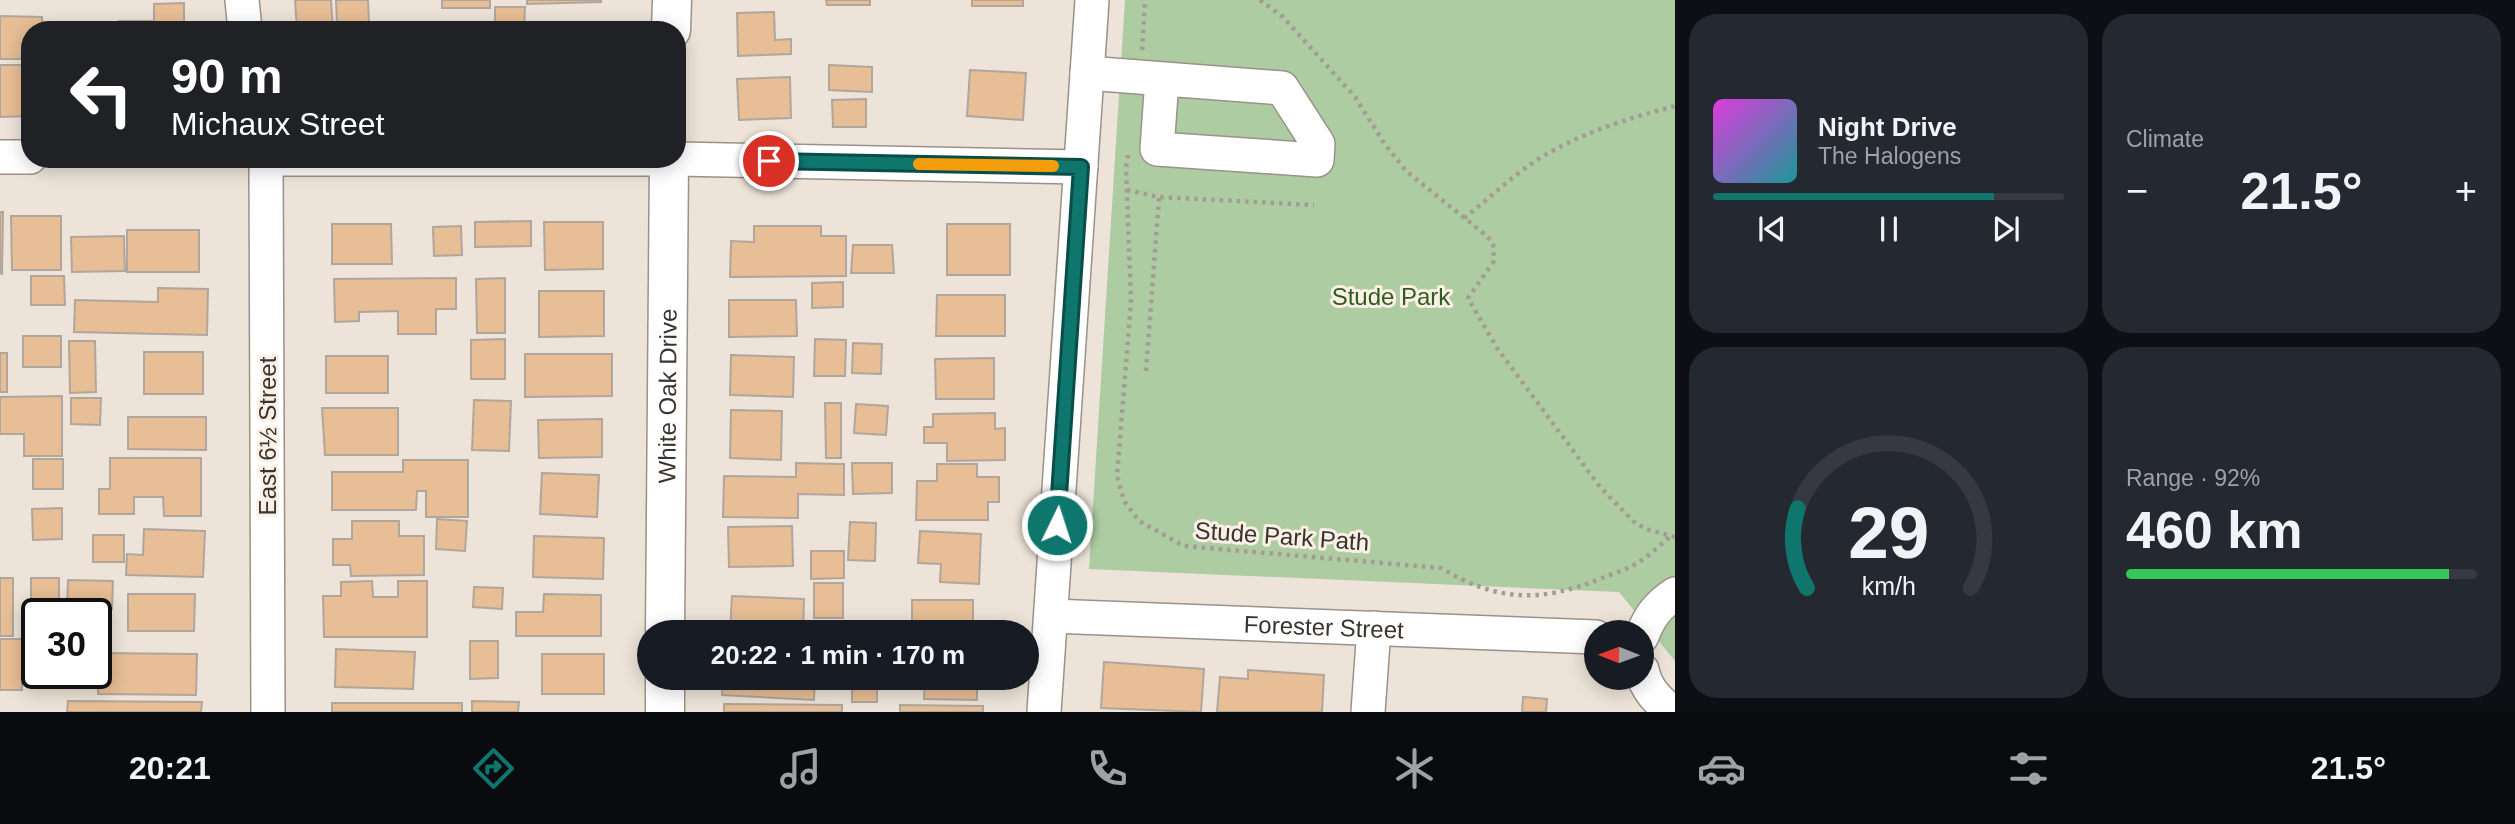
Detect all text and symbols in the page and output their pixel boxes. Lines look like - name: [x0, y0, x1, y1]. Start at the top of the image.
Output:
- icon: left: [56, 49, 147, 140]
- text: 90 m: [171, 49, 283, 103]
- text: Michaux Street: [171, 106, 384, 142]
- text: Night Drive: [1818, 112, 1957, 142]
- text: Climate: [2126, 126, 2204, 152]
- pin: [739, 131, 799, 191]
- icon: arrive: [750, 142, 788, 180]
- text: The Halogens: [1818, 143, 1961, 169]
- text: 21.5°: [2240, 162, 2363, 220]
- text: −: [2126, 170, 2148, 212]
- text: +: [2455, 170, 2477, 212]
- icon: previous: [1753, 210, 1791, 248]
- icon: pause: [1870, 210, 1908, 248]
- icon: next: [1987, 210, 2025, 248]
- park label: Stude Park: [1332, 283, 1451, 310]
- street label: White Oak Drive: [653, 308, 681, 484]
- street label: East 6½ Street: [254, 356, 281, 515]
- text: Range · 92%: [2126, 465, 2260, 491]
- position arrow: [1020, 488, 1094, 562]
- text: 29: [1848, 493, 1929, 574]
- text: 460 km: [2126, 501, 2302, 559]
- street label: Stude Park Path: [1194, 516, 1370, 556]
- text: km/h: [1861, 572, 1916, 600]
- speed limit sign: 30: [21, 598, 112, 689]
- street label: Forester Street: [1243, 610, 1405, 643]
- north arrow: [1584, 620, 1654, 690]
- map controls: [1584, 620, 1654, 690]
- text: 20:22 · 1 min · 170 m: [711, 640, 965, 670]
- icon: directions: [469, 744, 518, 793]
- icon: music: [776, 744, 825, 793]
- icon: phone: [1083, 744, 1132, 793]
- icon: climate: [1390, 744, 1439, 793]
- icon: car: [1697, 744, 1746, 793]
- icon: filters: [2004, 744, 2053, 793]
- text: 20:21: [129, 750, 211, 786]
- text: 21.5°: [2311, 750, 2386, 786]

